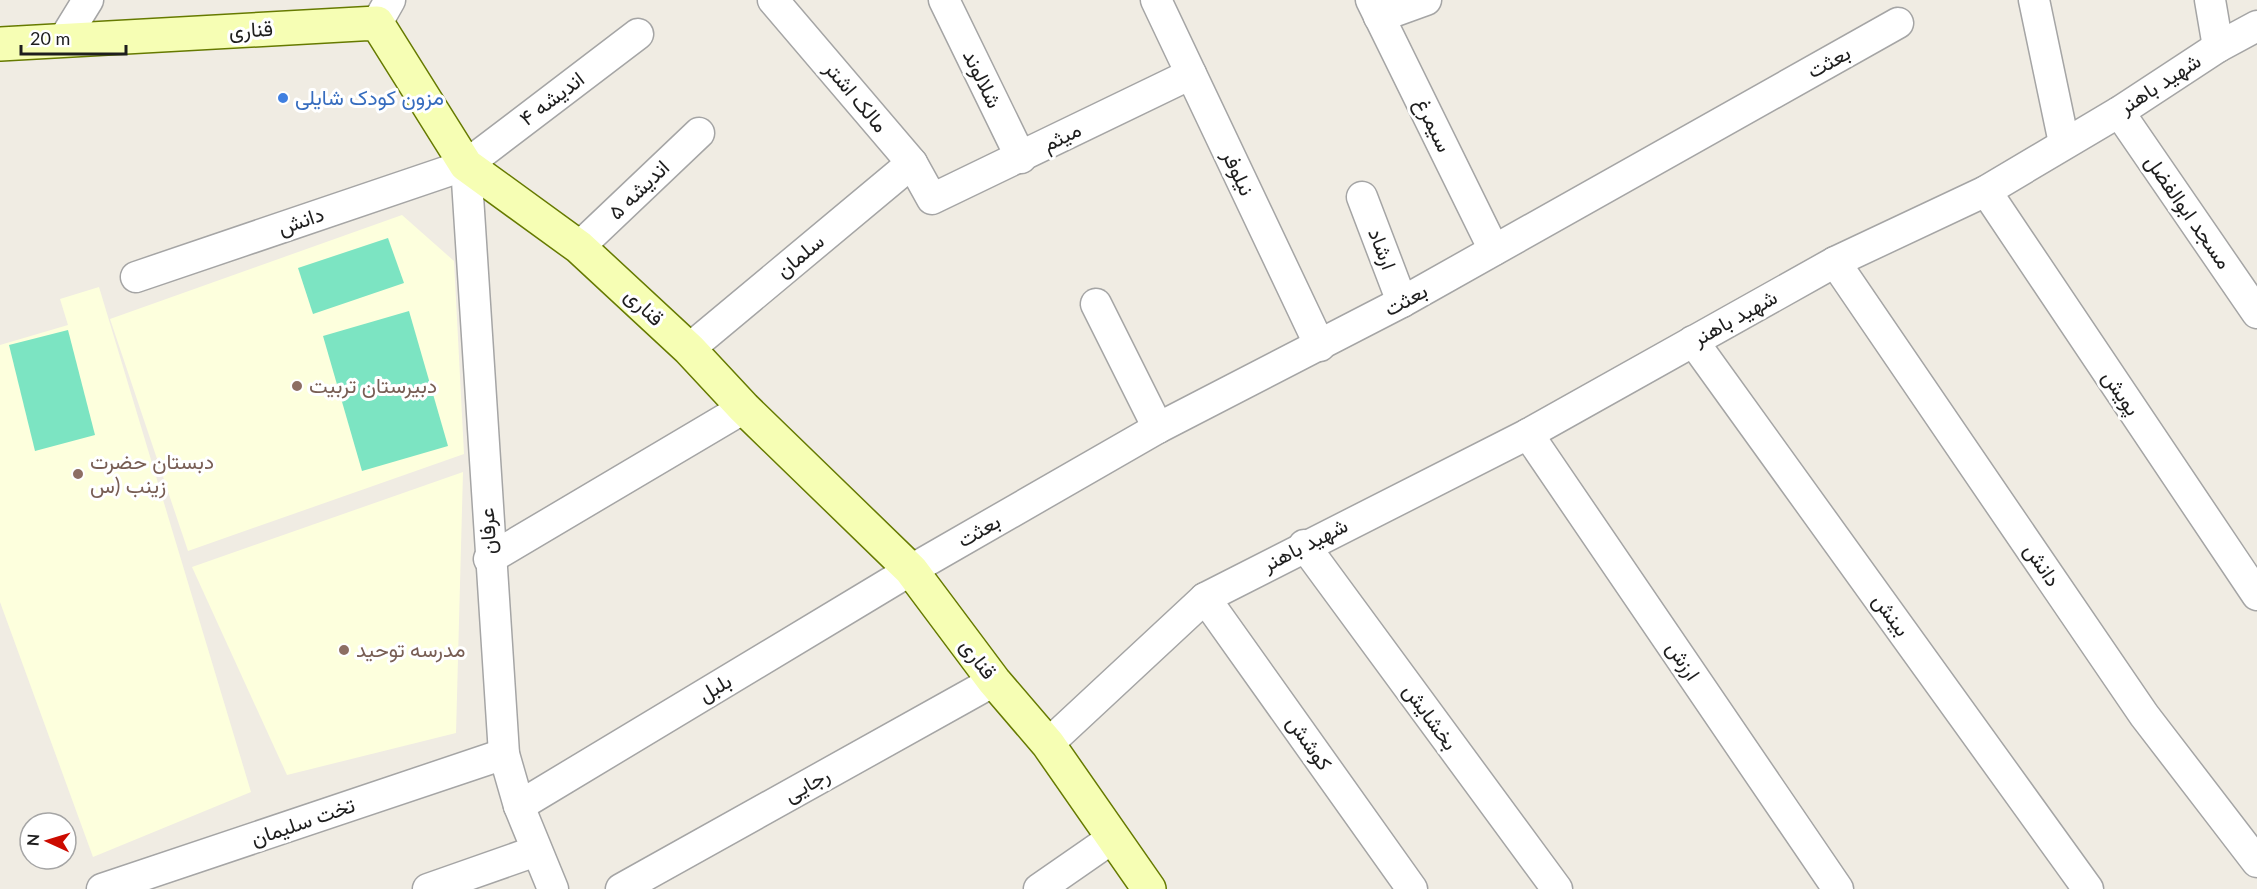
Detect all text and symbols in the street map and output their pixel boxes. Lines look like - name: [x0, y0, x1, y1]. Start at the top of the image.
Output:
- street label: قناری: [228, 15, 274, 44]
- scale bar: [21, 18, 126, 56]
- text: 20 m: [30, 27, 70, 49]
- street label: بعثت: [1802, 39, 1855, 83]
- street label: شلالوند: [957, 45, 1008, 112]
- street label: شهید باهنر: [2113, 47, 2206, 121]
- street label: مالک اشتر: [818, 55, 894, 138]
- street label: اندیشه ۴: [514, 65, 589, 131]
- place label: مزون کودک شایلی: [295, 84, 444, 111]
- marker: مزون کودک شایلی: [276, 91, 290, 105]
- street label: سیمرغ: [1408, 93, 1458, 157]
- street label: میثم: [1038, 116, 1086, 158]
- street label: نیلوفر: [1216, 145, 1261, 200]
- street label: مسجد ابوالفضل: [2139, 149, 2238, 274]
- street label: اندیشه ۵: [602, 154, 674, 225]
- street label: دانش: [274, 200, 327, 240]
- street label: ارشاد: [1362, 224, 1403, 274]
- street label: سلمان: [770, 228, 829, 283]
- street label: بعثت: [1379, 277, 1432, 321]
- street label: قناری: [619, 282, 670, 332]
- street label: شهید باهنر: [1687, 283, 1782, 352]
- street label: پویش: [2096, 365, 2146, 421]
- place label: دبیرستان تربیت: [309, 372, 437, 399]
- marker: دبیرستان تربیت: [290, 379, 304, 393]
- place label: دبستان حضرت زینب (س: [90, 448, 214, 499]
- marker: دبستان حضرت زینب (س: [71, 467, 85, 481]
- street label: عرفان: [473, 507, 502, 555]
- street label: بعثت: [952, 508, 1005, 553]
- street label: شهید باهنر: [1256, 511, 1352, 578]
- street label: دانش: [2019, 538, 2067, 591]
- street label: بینش: [1868, 588, 1916, 641]
- street label: قناری: [954, 633, 1002, 684]
- place label: مدرسه توحید: [356, 636, 465, 663]
- street label: ارزش: [1660, 636, 1706, 686]
- marker: مدرسه توحید: [337, 643, 351, 657]
- street label: بلبل: [693, 667, 736, 707]
- street label: بخشایش: [1398, 678, 1464, 755]
- street label: کوشش: [1281, 710, 1338, 776]
- street label: رجایی: [779, 761, 834, 808]
- street label: تخت سلیمان: [247, 791, 358, 851]
- north arrow: [18, 811, 78, 871]
- text: N: [23, 833, 42, 847]

